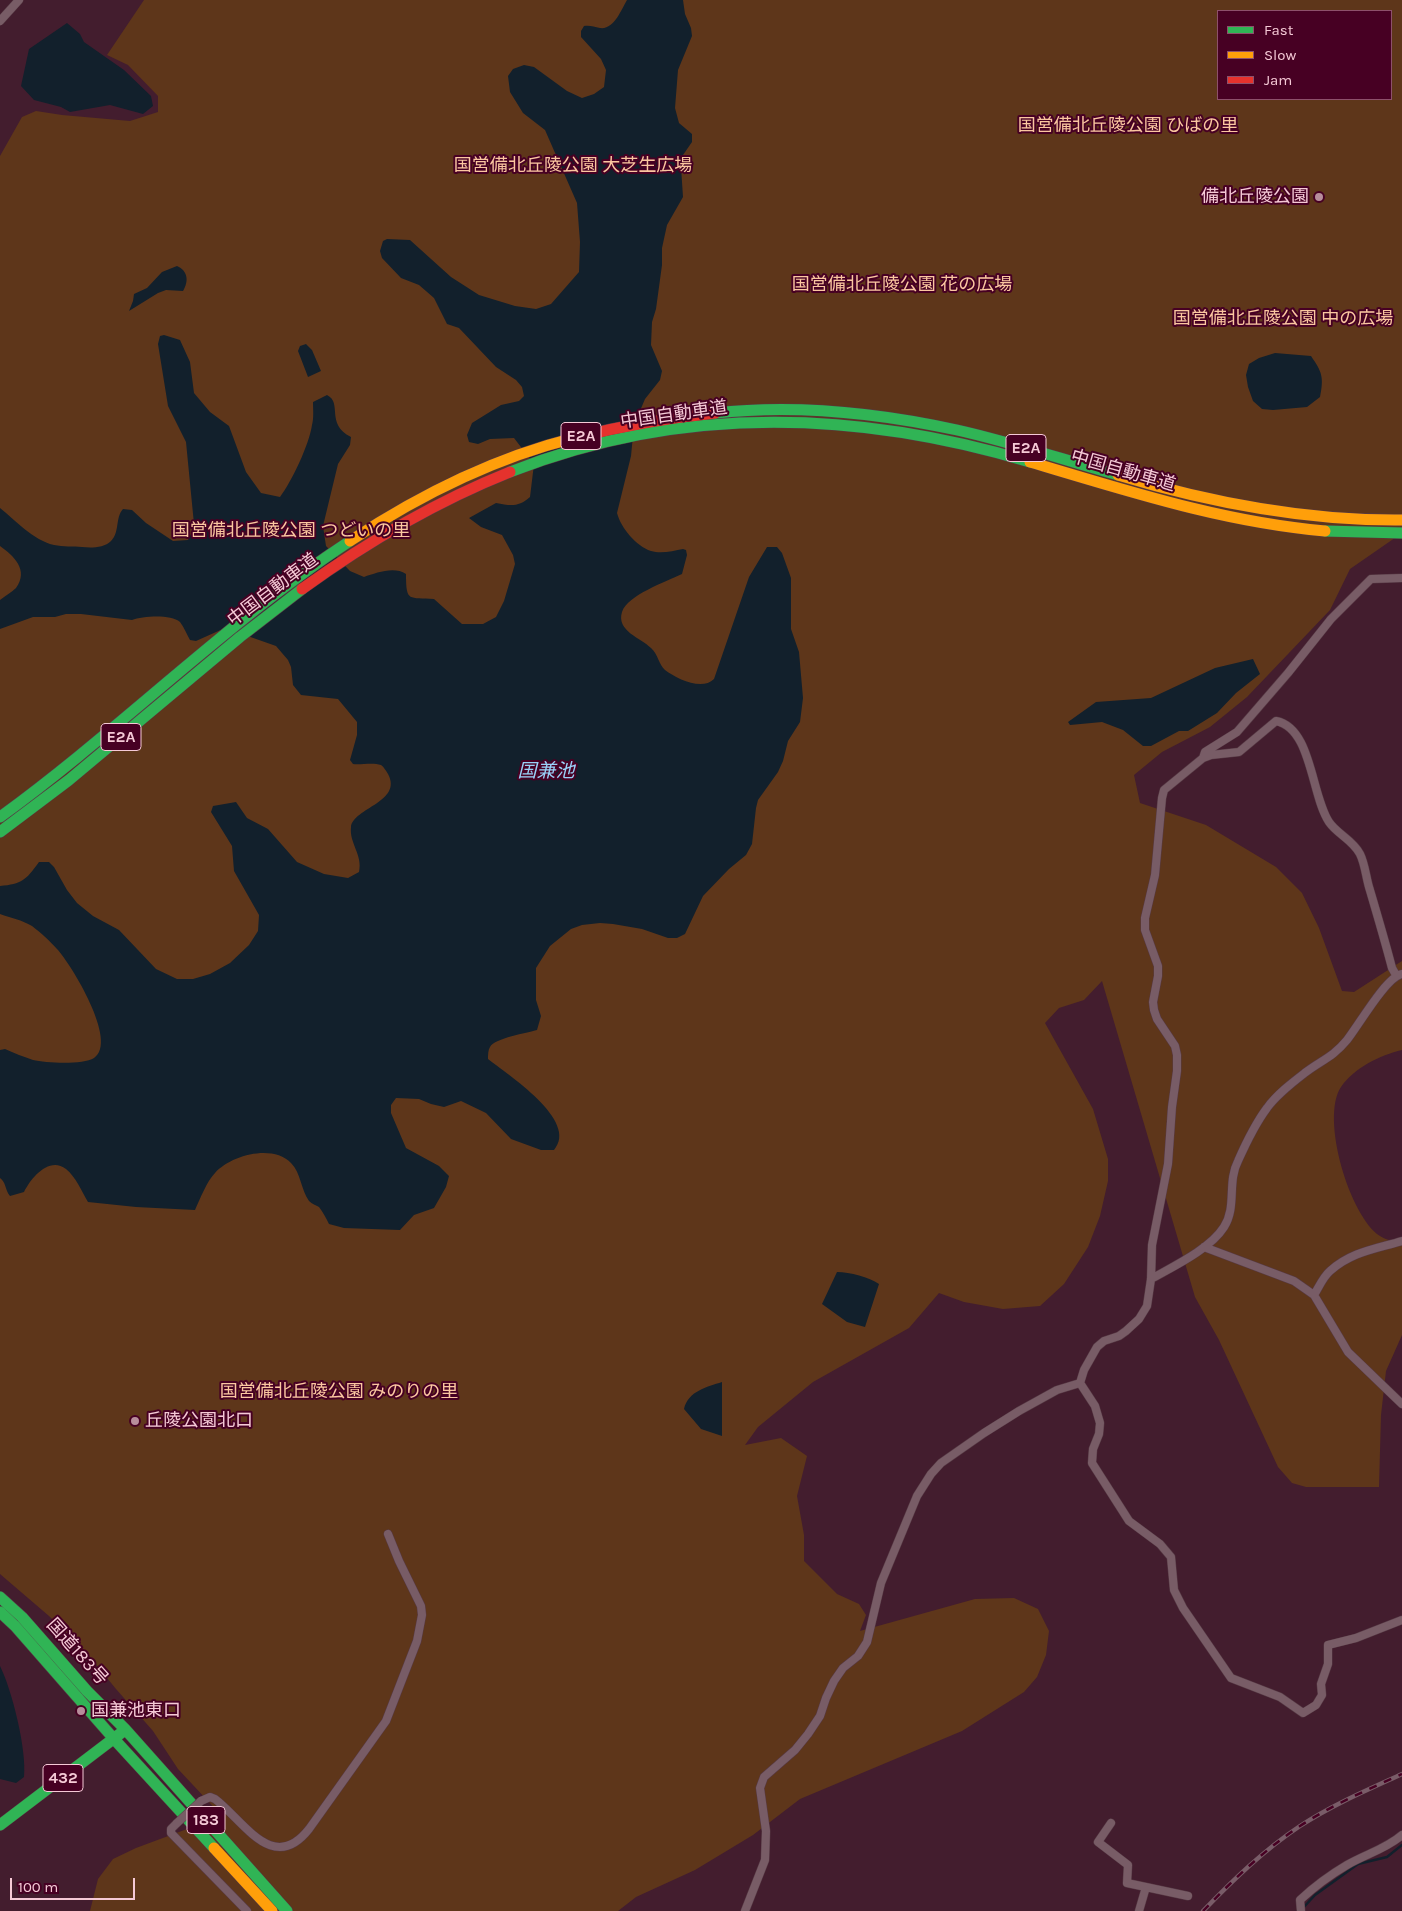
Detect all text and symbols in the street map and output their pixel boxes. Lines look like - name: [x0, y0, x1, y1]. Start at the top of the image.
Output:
- legend: [1217, 10, 1392, 100]
- text: Fast: [1264, 21, 1293, 39]
- text: Slow: [1264, 46, 1296, 64]
- text: Jam: [1264, 71, 1292, 89]
- park label: 国営備北丘陵公園 ひばの里: [1018, 115, 1238, 137]
- park label: 国営備北丘陵公園 大芝生広場: [454, 155, 692, 177]
- place label: 備北丘陵公園: [1201, 186, 1309, 208]
- marker: 備北丘陵公園: [1313, 191, 1325, 203]
- park label: 国営備北丘陵公園 花の広場: [792, 274, 1012, 296]
- park label: 国営備北丘陵公園 中の広場: [1173, 308, 1393, 330]
- street label: 中国自動車道: [619, 397, 729, 433]
- road number: E2A: [561, 422, 601, 450]
- road number: E2A: [1006, 434, 1046, 462]
- street label: 中国自動車道: [1068, 446, 1178, 496]
- park label: 国営備北丘陵公園 つどいの里: [172, 520, 410, 542]
- street label: 中国自動車道: [223, 549, 323, 631]
- road number: E2A: [101, 724, 141, 750]
- water label: 国兼池: [518, 761, 574, 783]
- park label: 国営備北丘陵公園 みのりの里: [220, 1381, 458, 1403]
- place label: 丘陵公園北口: [145, 1410, 253, 1432]
- marker: 丘陵公園北口: [129, 1415, 141, 1427]
- street label: 国道183号: [42, 1614, 112, 1690]
- place label: 国兼池東口: [91, 1700, 181, 1722]
- marker: 国兼池東口: [75, 1705, 87, 1717]
- road number: 432: [43, 1765, 83, 1792]
- road number: 183: [187, 1806, 225, 1834]
- scale bar: [12, 1868, 138, 1900]
- text: 100 m: [18, 1878, 58, 1896]

